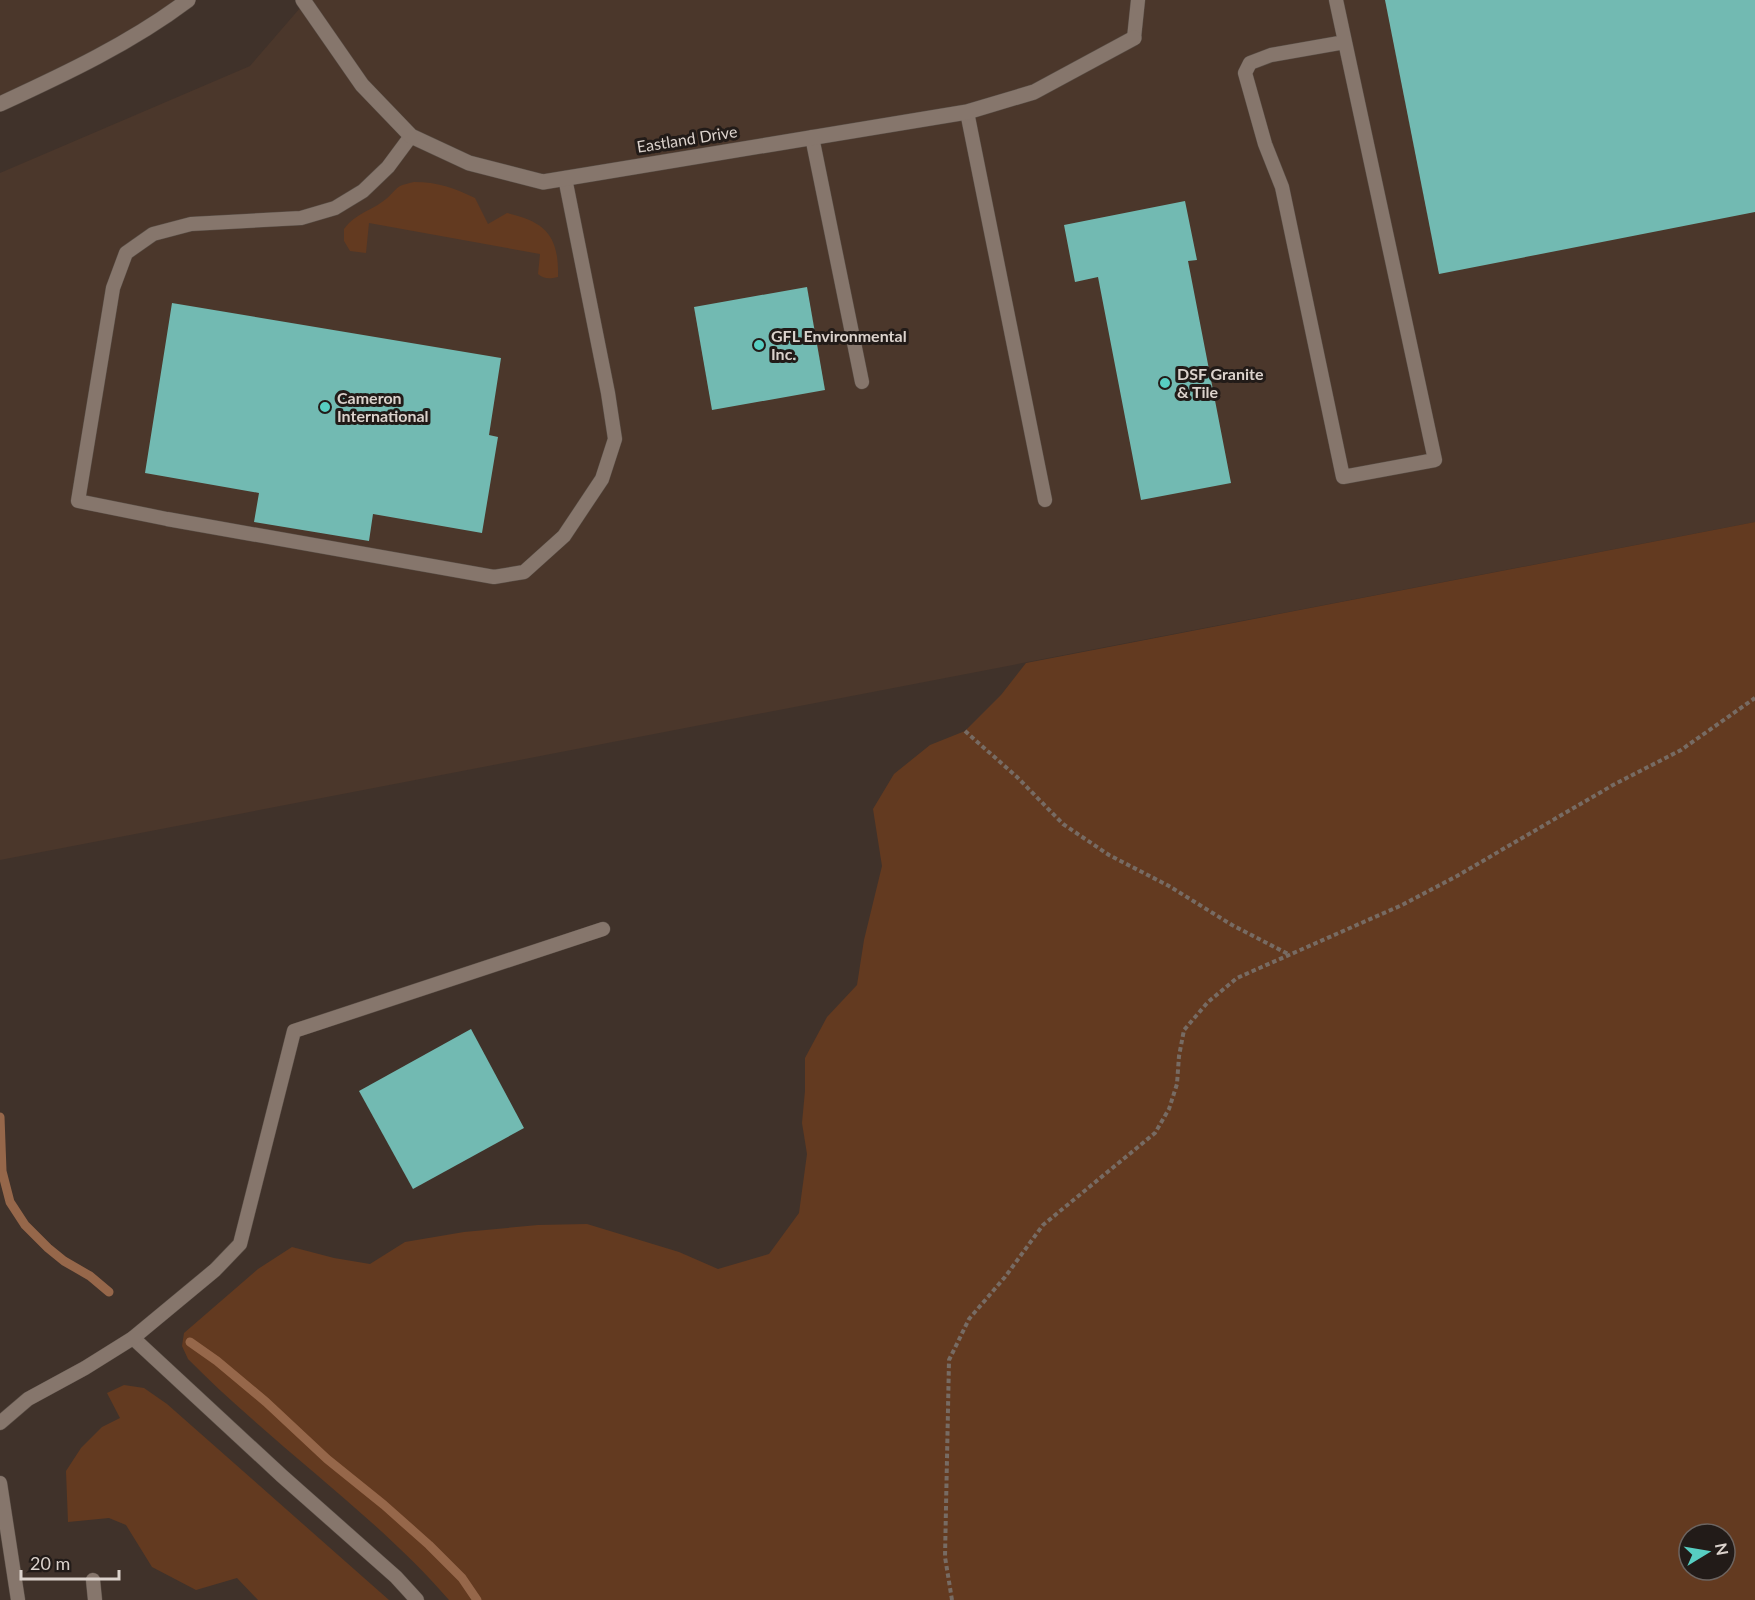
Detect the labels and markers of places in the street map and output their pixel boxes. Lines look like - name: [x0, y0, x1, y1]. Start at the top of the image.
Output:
- place label: GFL Environmental Inc.: [771, 326, 907, 363]
- marker: GFL Environmental Inc.: [752, 338, 766, 352]
- place label: DSF Granite & Tile: [1177, 364, 1264, 401]
- marker: DSF Granite & Tile: [1158, 376, 1172, 390]
- place label: Cameron International: [337, 388, 429, 425]
- marker: Cameron International: [318, 400, 332, 414]

